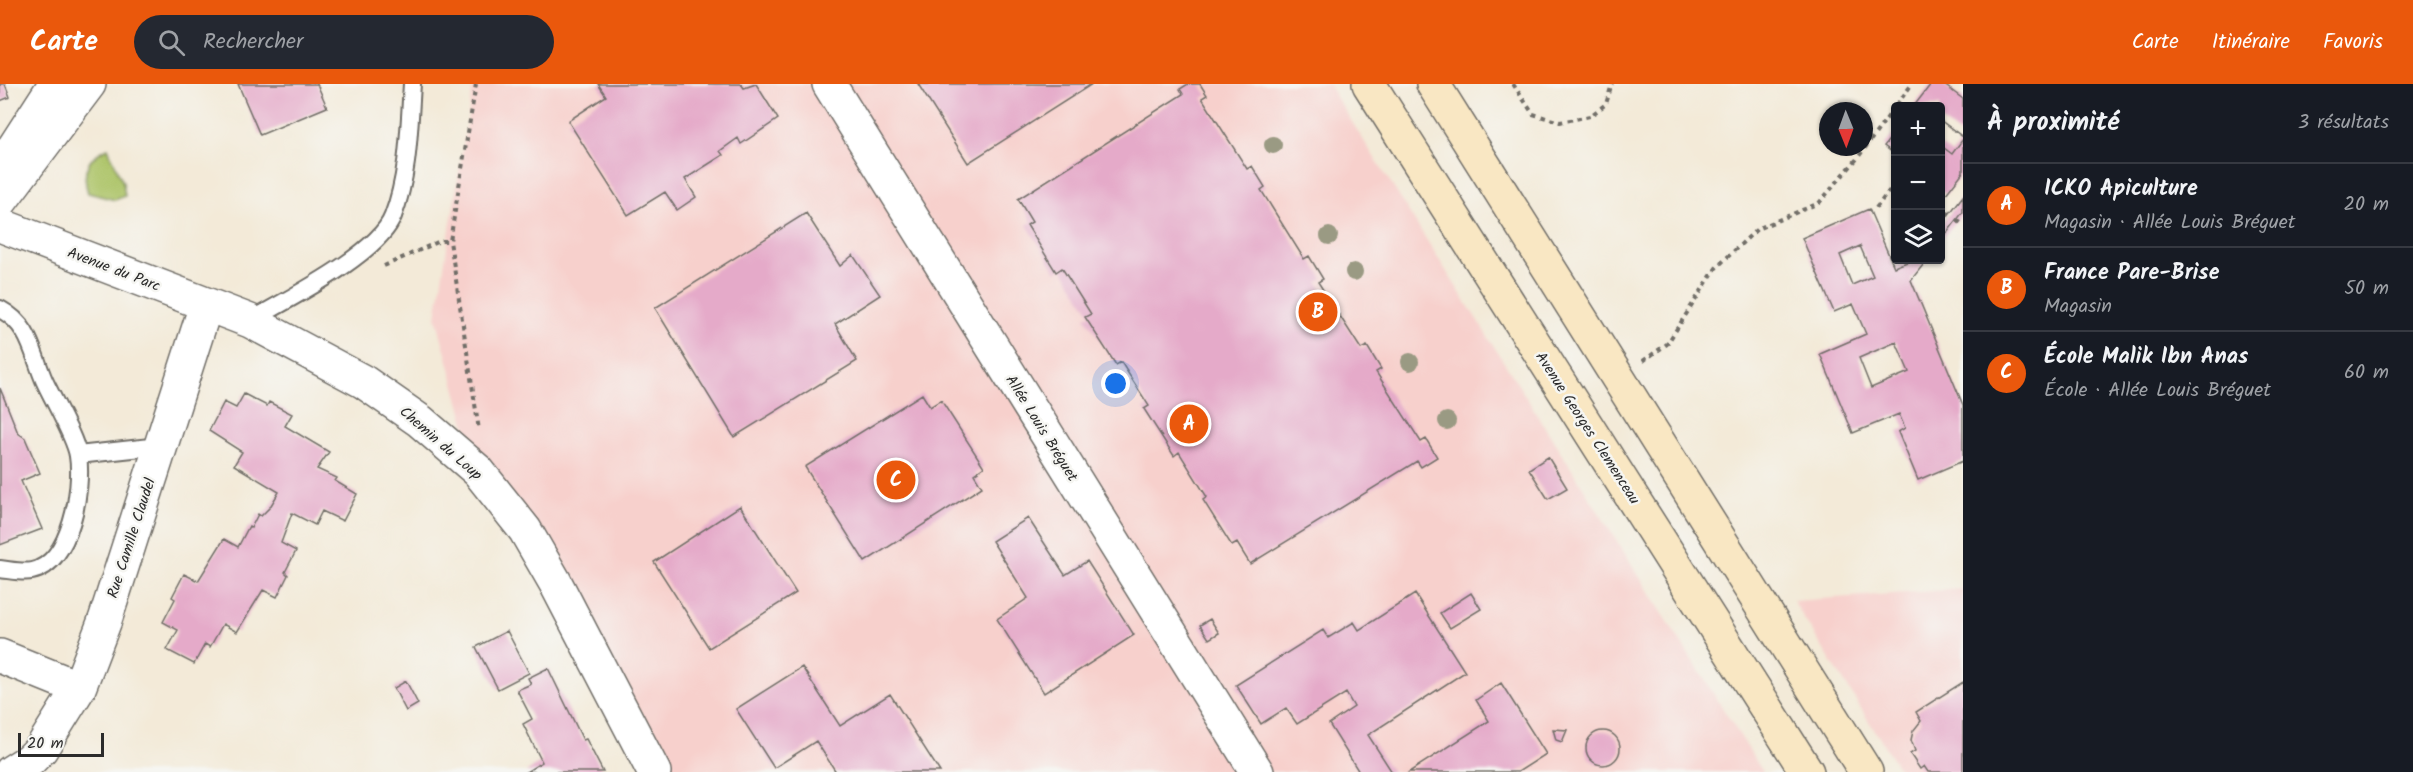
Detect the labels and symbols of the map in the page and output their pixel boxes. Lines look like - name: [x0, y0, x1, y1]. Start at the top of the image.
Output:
- north arrow: [1819, 102, 1873, 156]
- street label: Avenue du Parc: [64, 241, 164, 299]
- pin: B: [1298, 290, 1338, 334]
- street label: Avenue Georges Clemenceau: [1529, 347, 1646, 510]
- your location: [1101, 369, 1130, 398]
- street label: Allée Louis Bréguet: [999, 370, 1084, 487]
- street label: Chemin du Loup: [393, 401, 487, 487]
- pin: A: [1170, 402, 1208, 446]
- pin: C: [876, 458, 916, 502]
- street label: Rue Camille Claudel: [101, 475, 163, 602]
- scale bar: [18, 730, 104, 758]

